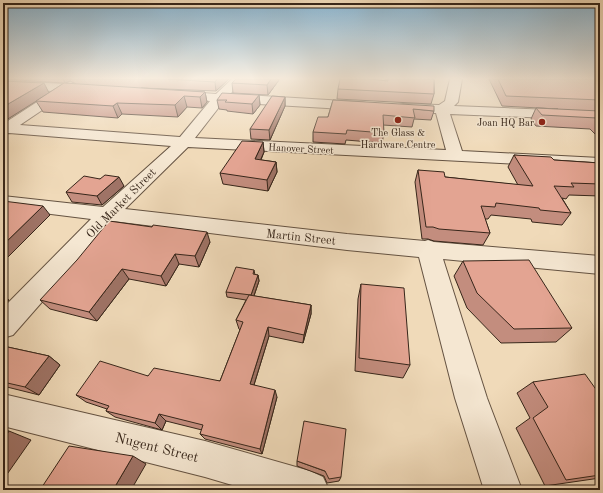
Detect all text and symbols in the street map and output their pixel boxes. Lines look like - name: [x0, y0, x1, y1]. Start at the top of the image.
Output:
- marker: The Glass & Hardware Centre: [393, 115, 403, 125]
- marker: Joan HQ Bar: [537, 117, 547, 127]
- place label: Joan HQ Bar: [477, 118, 534, 128]
- place label: The Glass & Hardware Centre: [361, 128, 436, 150]
- street label: Hanover Street: [268, 142, 334, 156]
- street label: Old Market Street: [84, 166, 159, 241]
- street label: Martin Street: [265, 228, 336, 248]
- street label: Nugent Street: [113, 431, 200, 465]

